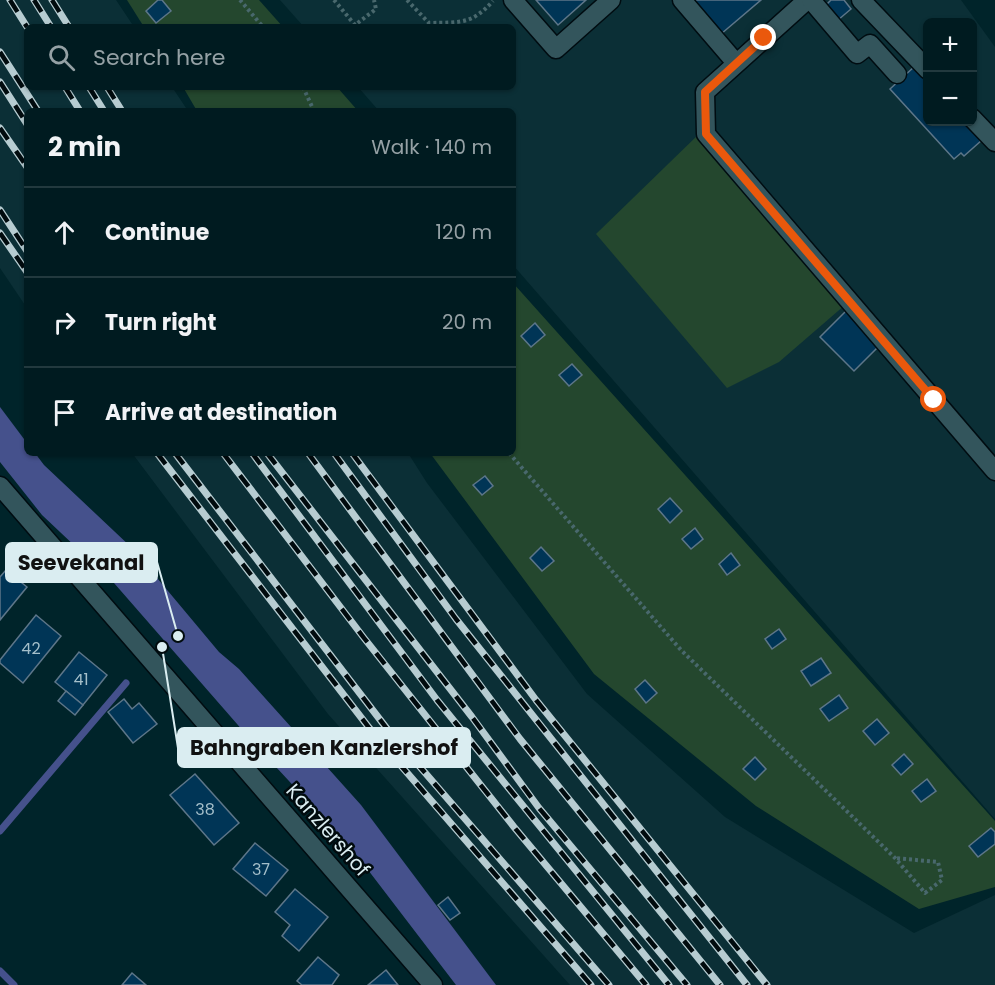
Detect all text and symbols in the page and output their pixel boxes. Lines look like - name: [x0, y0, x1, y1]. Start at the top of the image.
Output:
- map controls: [923, 18, 977, 126]
- button: +: [923, 18, 977, 72]
- search box: [24, 24, 516, 90]
- route end: [750, 24, 776, 50]
- icon: search: [45, 41, 78, 74]
- text: Search here: [93, 42, 226, 73]
- button: −: [923, 72, 977, 126]
- text: 2 min: [48, 129, 121, 165]
- text: Walk · 140 m: [371, 133, 492, 161]
- icon: ahead: [48, 216, 81, 249]
- text: Continue: [105, 217, 209, 248]
- text: 120 m: [436, 218, 492, 246]
- icon: right: [48, 306, 81, 339]
- text: Turn right: [105, 307, 216, 338]
- text: 20 m: [442, 308, 492, 336]
- route start: [920, 386, 946, 412]
- icon: arrive: [48, 396, 81, 429]
- text: Arrive at destination: [105, 397, 337, 428]
- callout: Seevekanal: [6, 543, 157, 582]
- text: Seevekanal: [18, 548, 144, 577]
- house number: 42: [21, 637, 41, 660]
- house number: 41: [73, 668, 89, 691]
- callout: Bahngraben Kanzlershof: [178, 728, 470, 767]
- text: Bahngraben Kanzlershof: [190, 733, 458, 762]
- street label: Kanzlershof: [280, 777, 376, 883]
- house number: 38: [195, 798, 215, 821]
- house number: 37: [252, 858, 270, 881]

